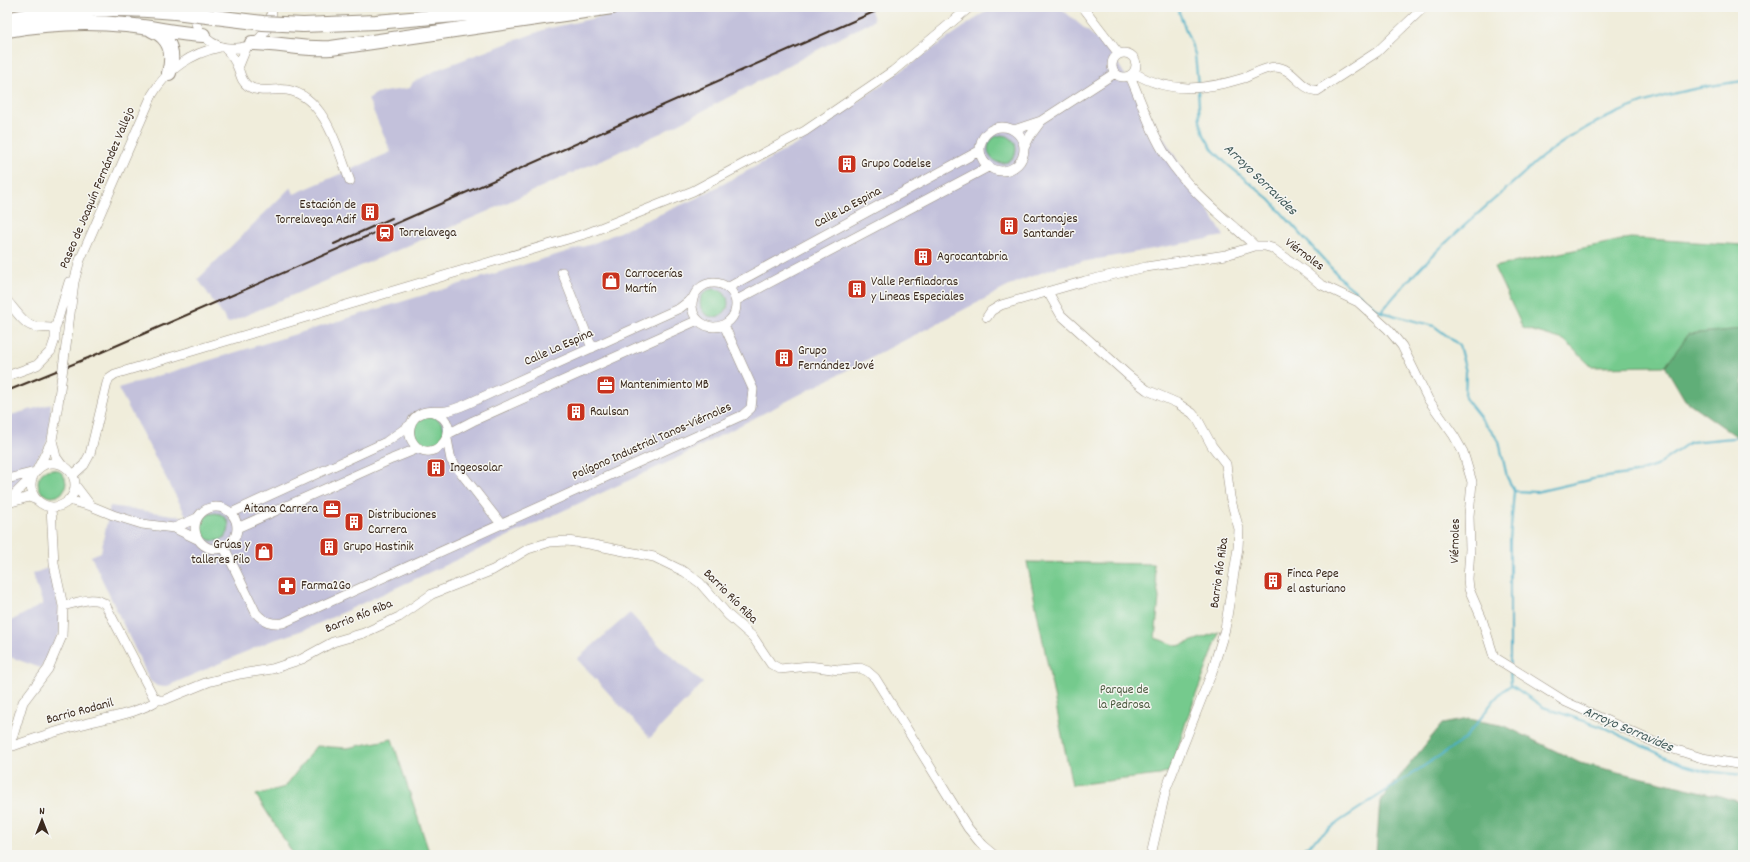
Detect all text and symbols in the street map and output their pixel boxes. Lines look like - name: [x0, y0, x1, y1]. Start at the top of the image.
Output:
- street label: Paseo de Joaquín Fernández Vallejo: [55, 104, 141, 272]
- water label: Arroyo Sorravides: [1219, 140, 1302, 221]
- building icon: Grupo Codelse: [836, 153, 858, 175]
- place label: Grupo Codelse: [861, 155, 931, 174]
- street label: Calle La Espina: [811, 182, 886, 234]
- place label: Estación de Torrelavega Adif: [276, 196, 356, 230]
- building icon: Estación de Torrelavega Adif: [359, 201, 381, 223]
- place label: Cartonajes Santander: [1023, 210, 1078, 244]
- building icon: Cartonajes Santander: [998, 215, 1020, 237]
- station icon: Torrelavega: [374, 222, 396, 244]
- place label: Torrelavega: [399, 224, 457, 243]
- street label: Viérnoles: [1280, 234, 1328, 276]
- building icon: Agrocantabria: [912, 246, 934, 268]
- place label: Agrocantabria: [937, 248, 1008, 267]
- place label: Carrocerías Martín: [625, 265, 683, 299]
- shop icon: Carrocerías Martín: [600, 270, 622, 292]
- place label: Valle Perfiladoras y Lineas Especiales: [871, 273, 964, 307]
- building icon: Valle Perfiladoras y Lineas Especiales: [846, 278, 868, 300]
- street label: Calle La Espina: [521, 324, 597, 372]
- place label: Grupo Fernández Jové: [798, 342, 875, 376]
- building icon: Grupo Fernández Jové: [773, 347, 795, 369]
- office icon: Mantenimiento MB: [595, 374, 617, 396]
- place label: Mantenimiento MB: [620, 376, 709, 395]
- street label: Polígono Industrial Tanos-Viérnoles: [569, 398, 735, 486]
- building icon: Raulsan: [565, 401, 587, 423]
- place label: Raulsan: [590, 403, 629, 422]
- building icon: Ingeosolar: [425, 457, 447, 479]
- place label: Ingeosolar: [450, 459, 503, 478]
- office icon: Aitana Carrera: [321, 498, 343, 520]
- place label: Aitana Carrera: [244, 500, 319, 519]
- place label: Distribuciones Carrera: [368, 506, 436, 540]
- building icon: Distribuciones Carrera: [343, 511, 365, 533]
- street label: Viérnoles: [1446, 518, 1466, 564]
- place label: Grúas y talleres Pilo: [191, 536, 251, 570]
- building icon: Grupo Hastinik: [318, 536, 340, 558]
- street label: Barrio Río Riba: [1206, 536, 1234, 609]
- place label: Grupo Hastinik: [343, 538, 414, 557]
- shop icon: Grúas y talleres Pilo: [253, 541, 275, 563]
- street label: Barrio Río Riba: [698, 565, 762, 629]
- place label: Finca Pepe el asturiano: [1287, 565, 1346, 599]
- building icon: Finca Pepe el asturiano: [1262, 570, 1284, 592]
- pharmacy icon: Farma2Go: [276, 575, 298, 597]
- place label: Farma2Go: [301, 577, 351, 596]
- street label: Barrio Río Riba: [323, 595, 396, 639]
- park label: Parque de la Pedrosa: [1098, 681, 1151, 715]
- street label: Barrio Rodanil: [44, 694, 116, 730]
- water label: Arroyo Sorravides: [1580, 702, 1677, 758]
- north arrow: [22, 800, 62, 840]
- text: N: [39, 804, 45, 820]

